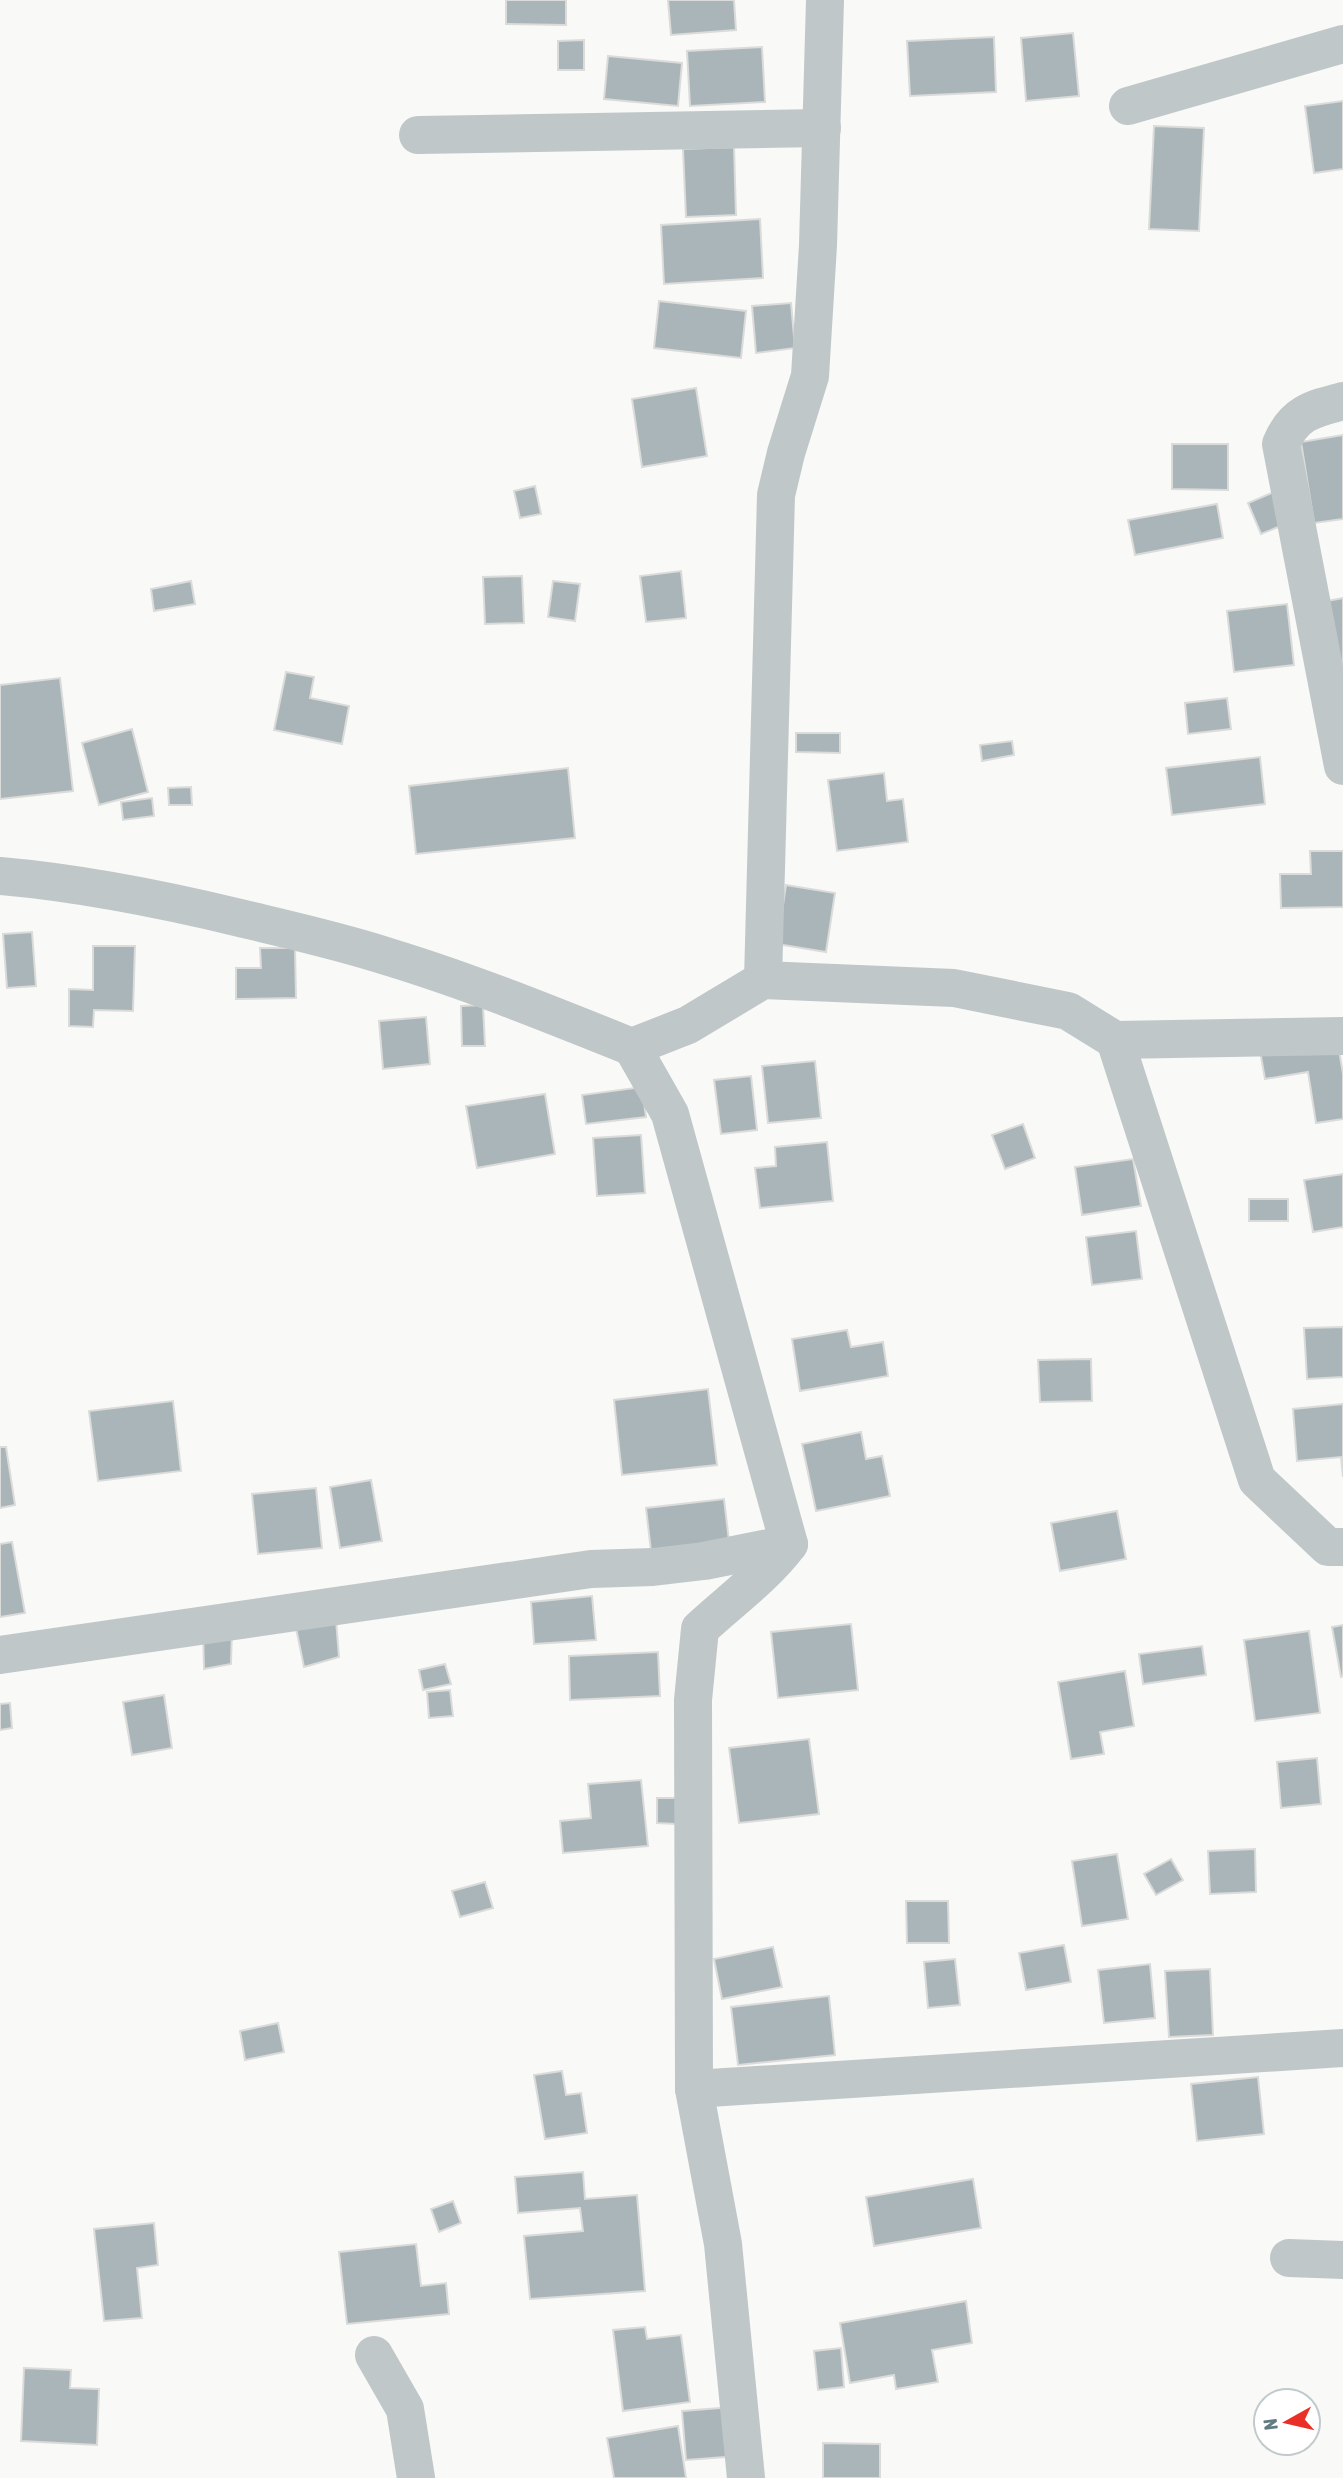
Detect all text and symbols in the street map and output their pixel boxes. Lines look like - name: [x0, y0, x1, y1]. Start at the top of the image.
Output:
- north arrow: [1252, 2387, 1322, 2457]
- text: N: [1258, 2417, 1282, 2431]

